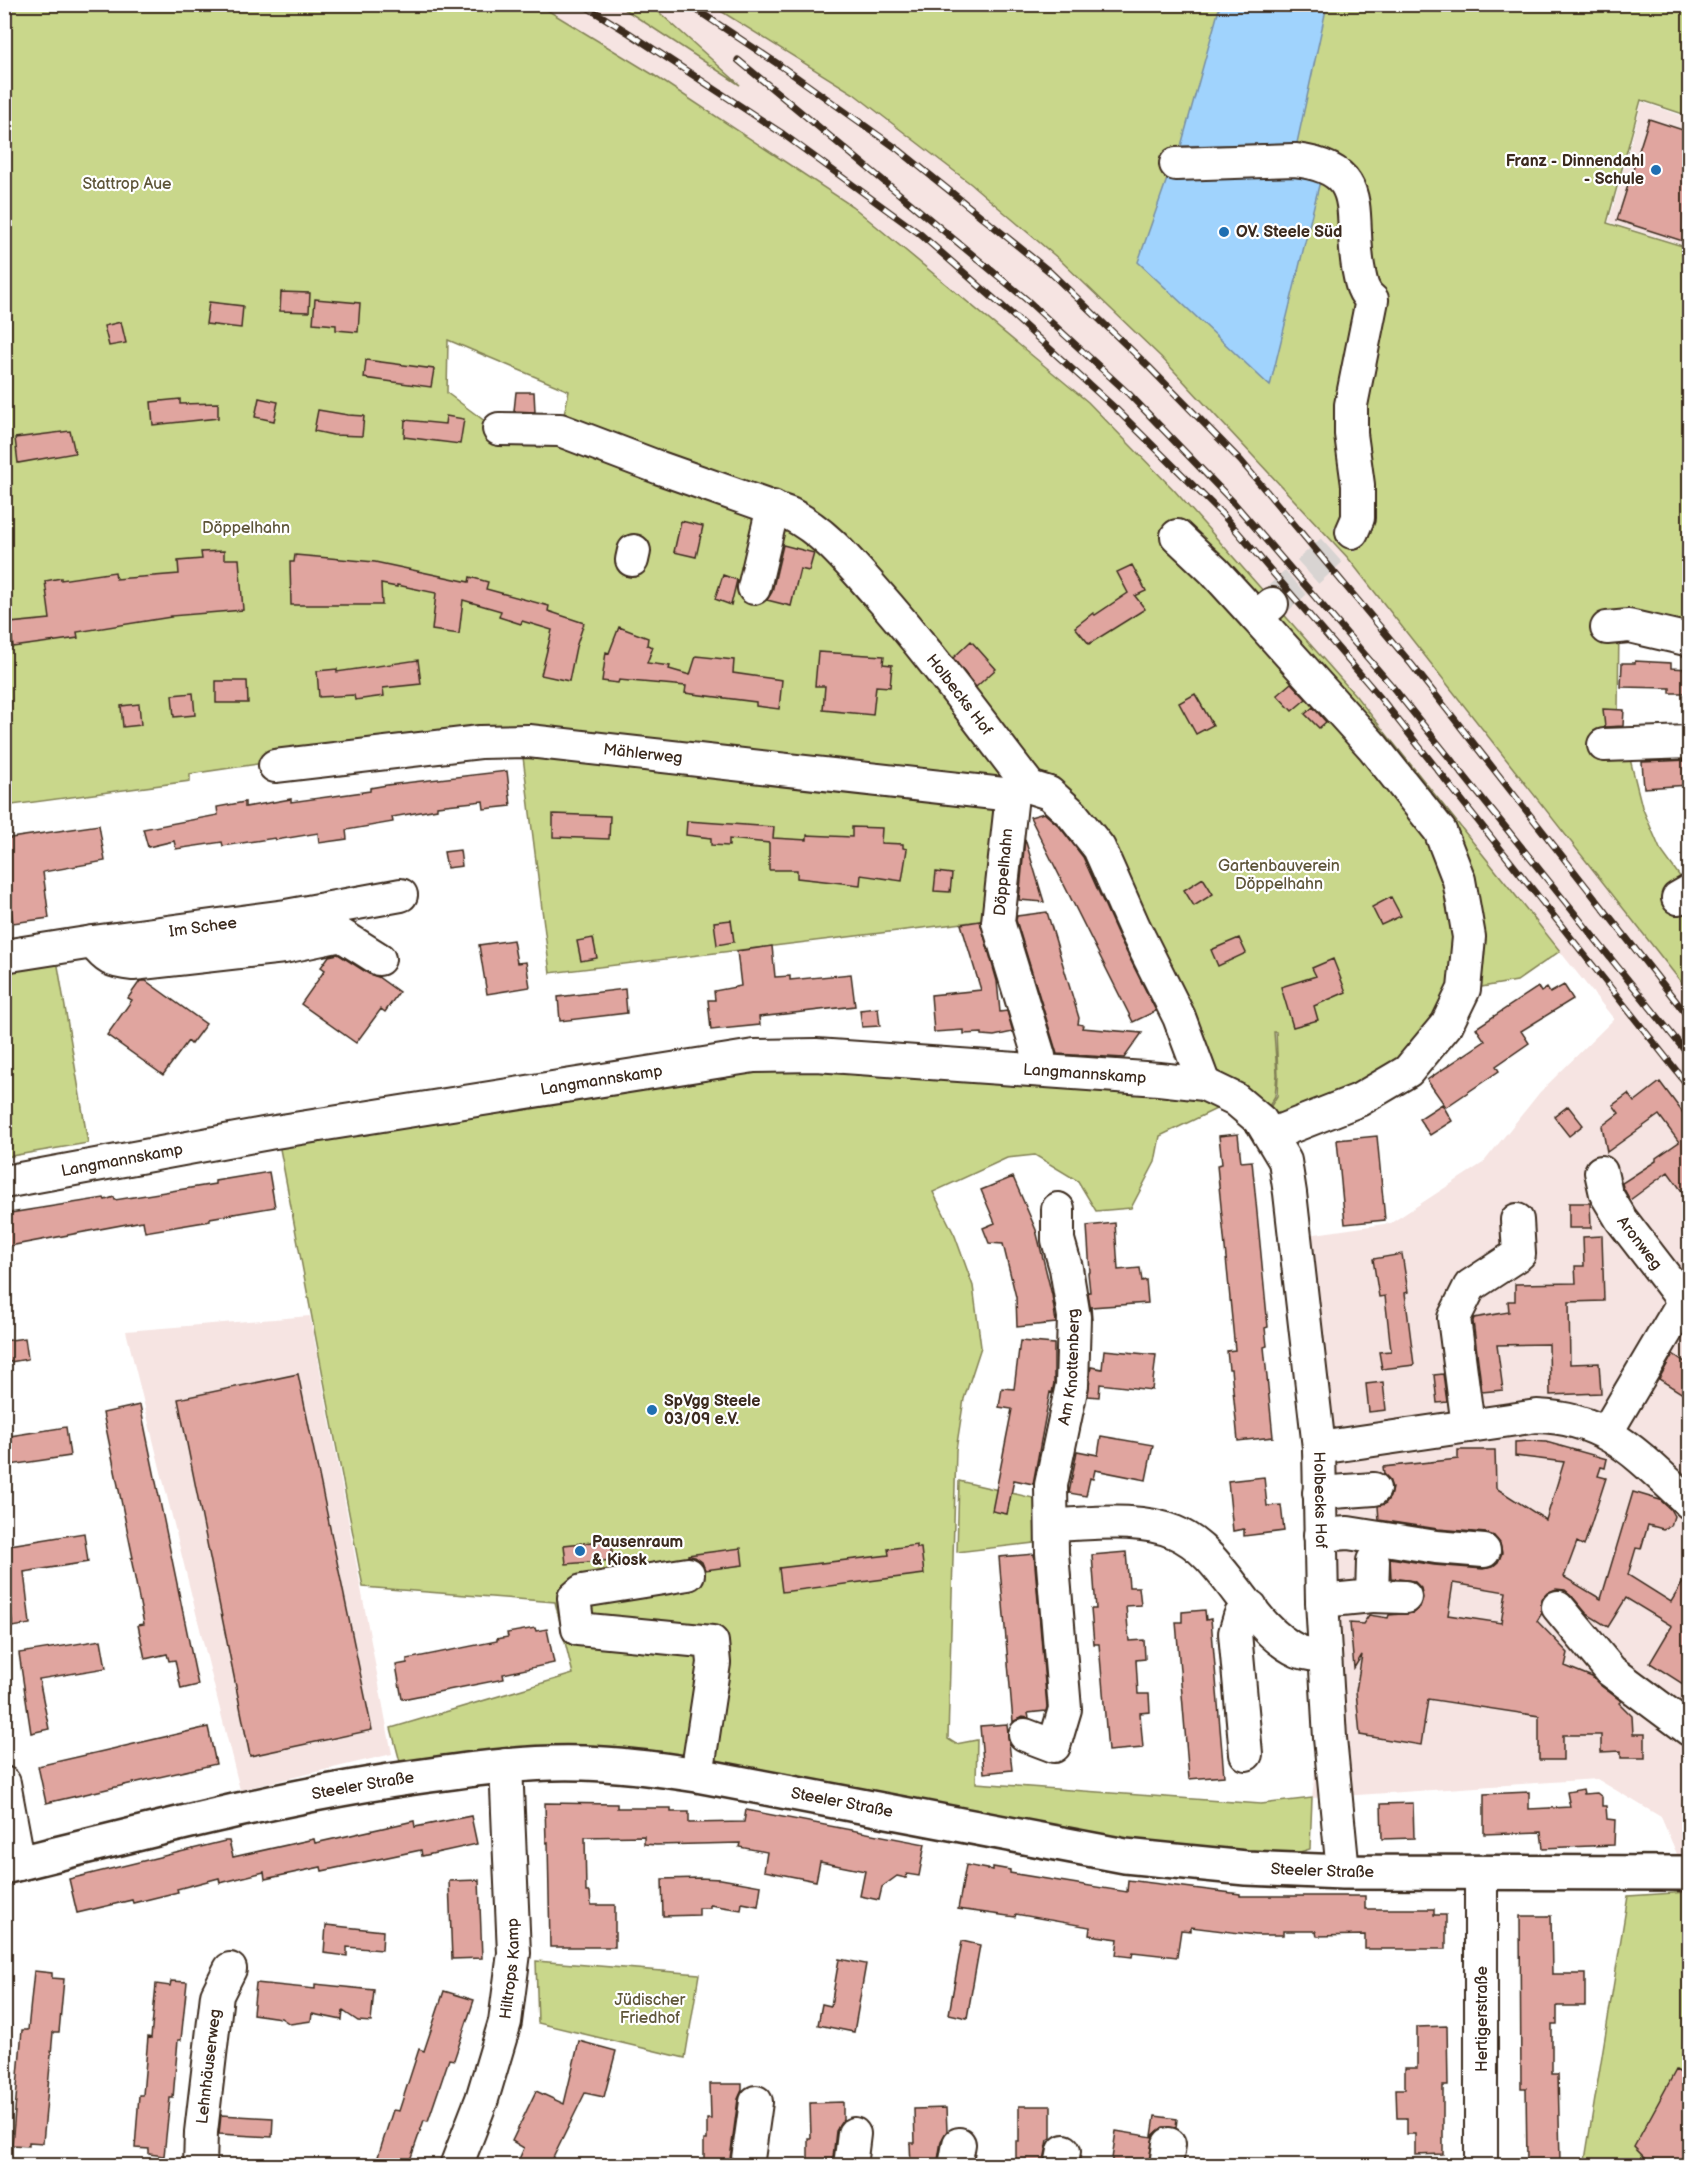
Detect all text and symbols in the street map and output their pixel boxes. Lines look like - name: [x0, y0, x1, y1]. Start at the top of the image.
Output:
- place label: Franz - Dinnendahl - Schule: [1506, 152, 1644, 189]
- marker: Franz - Dinnendahl - Schule: [1649, 163, 1663, 177]
- park label: Stattrop Aue: [82, 175, 172, 194]
- place label: OV. Steele Süd: [1236, 223, 1342, 242]
- marker: OV. Steele Süd: [1217, 225, 1231, 239]
- park label: Döppelhahn: [202, 519, 290, 538]
- street label: Holbecks Hof: [922, 650, 997, 739]
- street label: Mählerweg: [602, 740, 684, 768]
- street label: Döppelhahn: [991, 827, 1017, 917]
- park label: Gartenbauverein Döppelhahn: [1218, 857, 1340, 894]
- street label: Im Schee: [168, 913, 239, 941]
- street label: Langmannskamp: [1023, 1060, 1147, 1088]
- street label: Langmannskamp: [539, 1061, 664, 1099]
- street label: Langmannskamp: [60, 1140, 184, 1181]
- street label: Aronweg: [1613, 1212, 1666, 1274]
- street label: Am Knottenberg: [1054, 1308, 1084, 1427]
- place label: SpVgg Steele 03/09 e.V.: [664, 1392, 760, 1429]
- marker: SpVgg Steele 03/09 e.V.: [645, 1403, 659, 1417]
- street label: Holbecks Hof: [1310, 1451, 1330, 1549]
- place label: Pausenraum & Kiosk: [592, 1533, 683, 1570]
- marker: Pausenraum & Kiosk: [573, 1544, 587, 1558]
- street label: Steeler Straße: [310, 1768, 416, 1804]
- street label: Steeler Straße: [789, 1783, 895, 1821]
- street label: Steeler Straße: [1270, 1860, 1375, 1882]
- street label: Hiltrops Kamp: [496, 1918, 524, 2020]
- street label: Hertigerstraße: [1473, 1965, 1492, 2072]
- park label: Jüdischer Friedhof: [615, 1991, 686, 2028]
- street label: Lehnhäuserweg: [193, 2008, 225, 2125]

